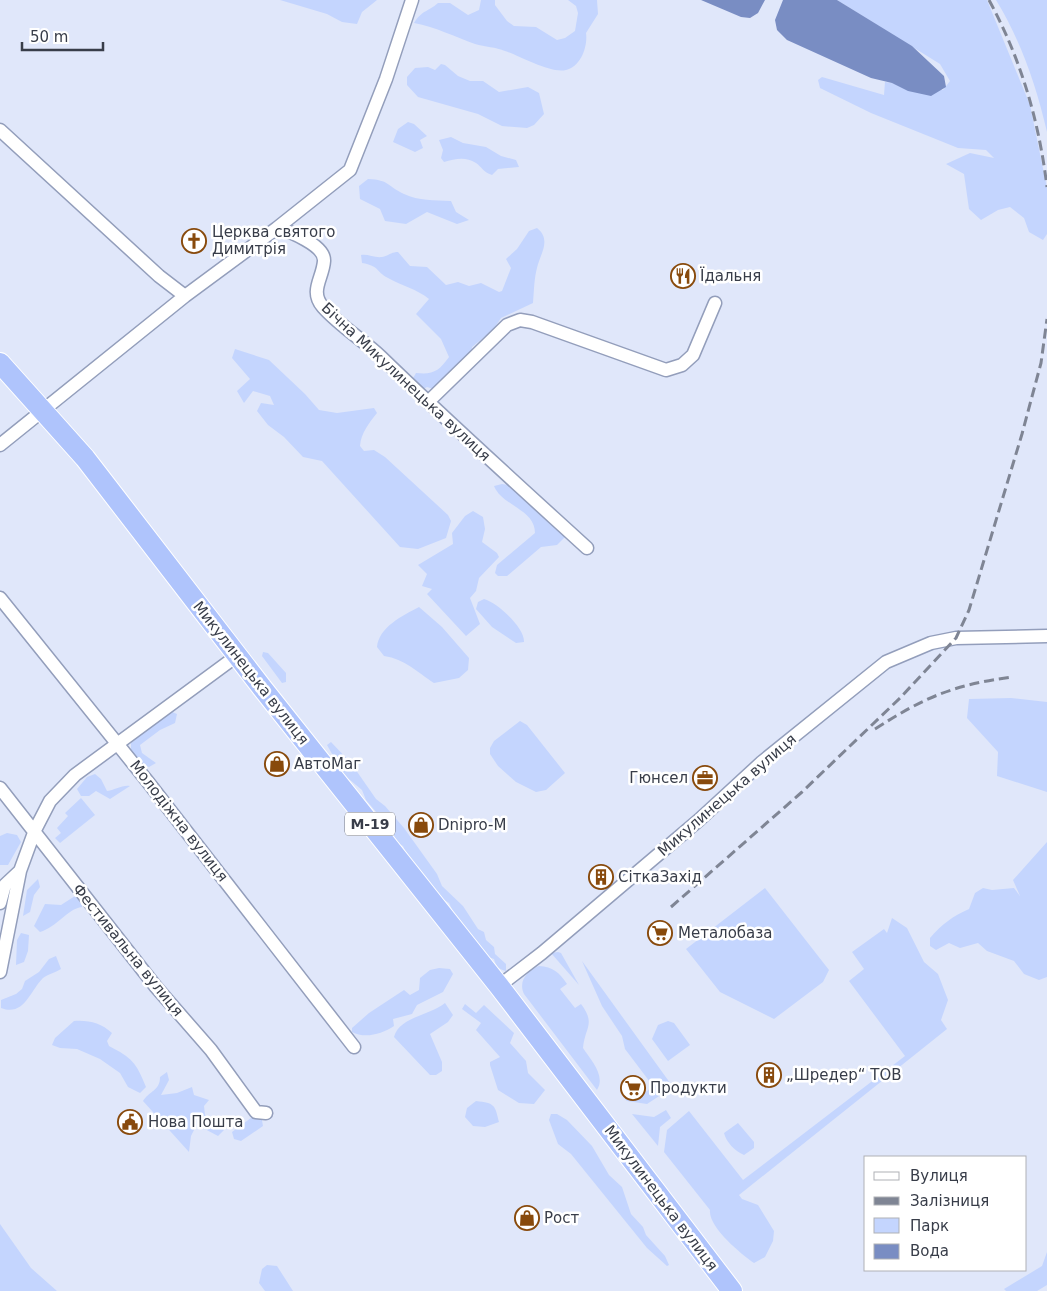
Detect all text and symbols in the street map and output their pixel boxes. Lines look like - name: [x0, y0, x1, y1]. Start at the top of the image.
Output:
- scale bar: [22, 20, 104, 52]
- text: 50 m: [30, 28, 68, 46]
- place label: Церква святого Димитрія: [212, 223, 335, 258]
- church icon: Церква святого Димитрія: [181, 228, 207, 254]
- restaurant icon: Їдальня: [670, 263, 696, 289]
- place label: Їдальня: [700, 266, 761, 285]
- street label: Бічна Микулинецька вулиця: [318, 299, 494, 465]
- street label: Микулинецька вулиця: [189, 598, 313, 748]
- street label: Микулинецька вулиця: [654, 730, 800, 860]
- shop icon: АвтоМаг: [264, 751, 290, 777]
- place label: АвтоМаг: [294, 755, 361, 773]
- street label: Молодіжна вулиця: [126, 757, 232, 885]
- office icon: Гюнсел: [692, 765, 718, 791]
- place label: Гюнсел: [629, 769, 688, 787]
- road number: М-19: [345, 812, 395, 836]
- shop icon: Dnipro-M: [408, 812, 434, 838]
- place label: Dnipro-M: [438, 816, 506, 834]
- building icon: СіткаЗахід: [588, 864, 614, 890]
- place label: СіткаЗахід: [618, 868, 702, 886]
- street label: Фестивальна вулиця: [69, 880, 187, 1020]
- supermarket icon: Металобаза: [647, 920, 673, 946]
- place label: Металобаза: [678, 924, 772, 942]
- building icon: „Шредер“ ТОВ: [756, 1062, 782, 1088]
- place label: „Шредер“ ТОВ: [786, 1066, 901, 1084]
- supermarket icon: Продукти: [620, 1075, 646, 1101]
- place label: Продукти: [650, 1079, 727, 1097]
- public building icon: Нова Пошта: [117, 1109, 143, 1135]
- place label: Нова Пошта: [148, 1113, 243, 1131]
- street label: Микулинецька вулиця: [600, 1122, 722, 1274]
- legend: [864, 1156, 1027, 1271]
- text: Вулиця: [910, 1167, 968, 1185]
- text: Залізниця: [910, 1192, 989, 1210]
- shop icon: Рост: [514, 1205, 540, 1231]
- place label: Рост: [544, 1209, 579, 1227]
- text: Парк: [910, 1217, 949, 1235]
- text: Вода: [910, 1242, 949, 1260]

